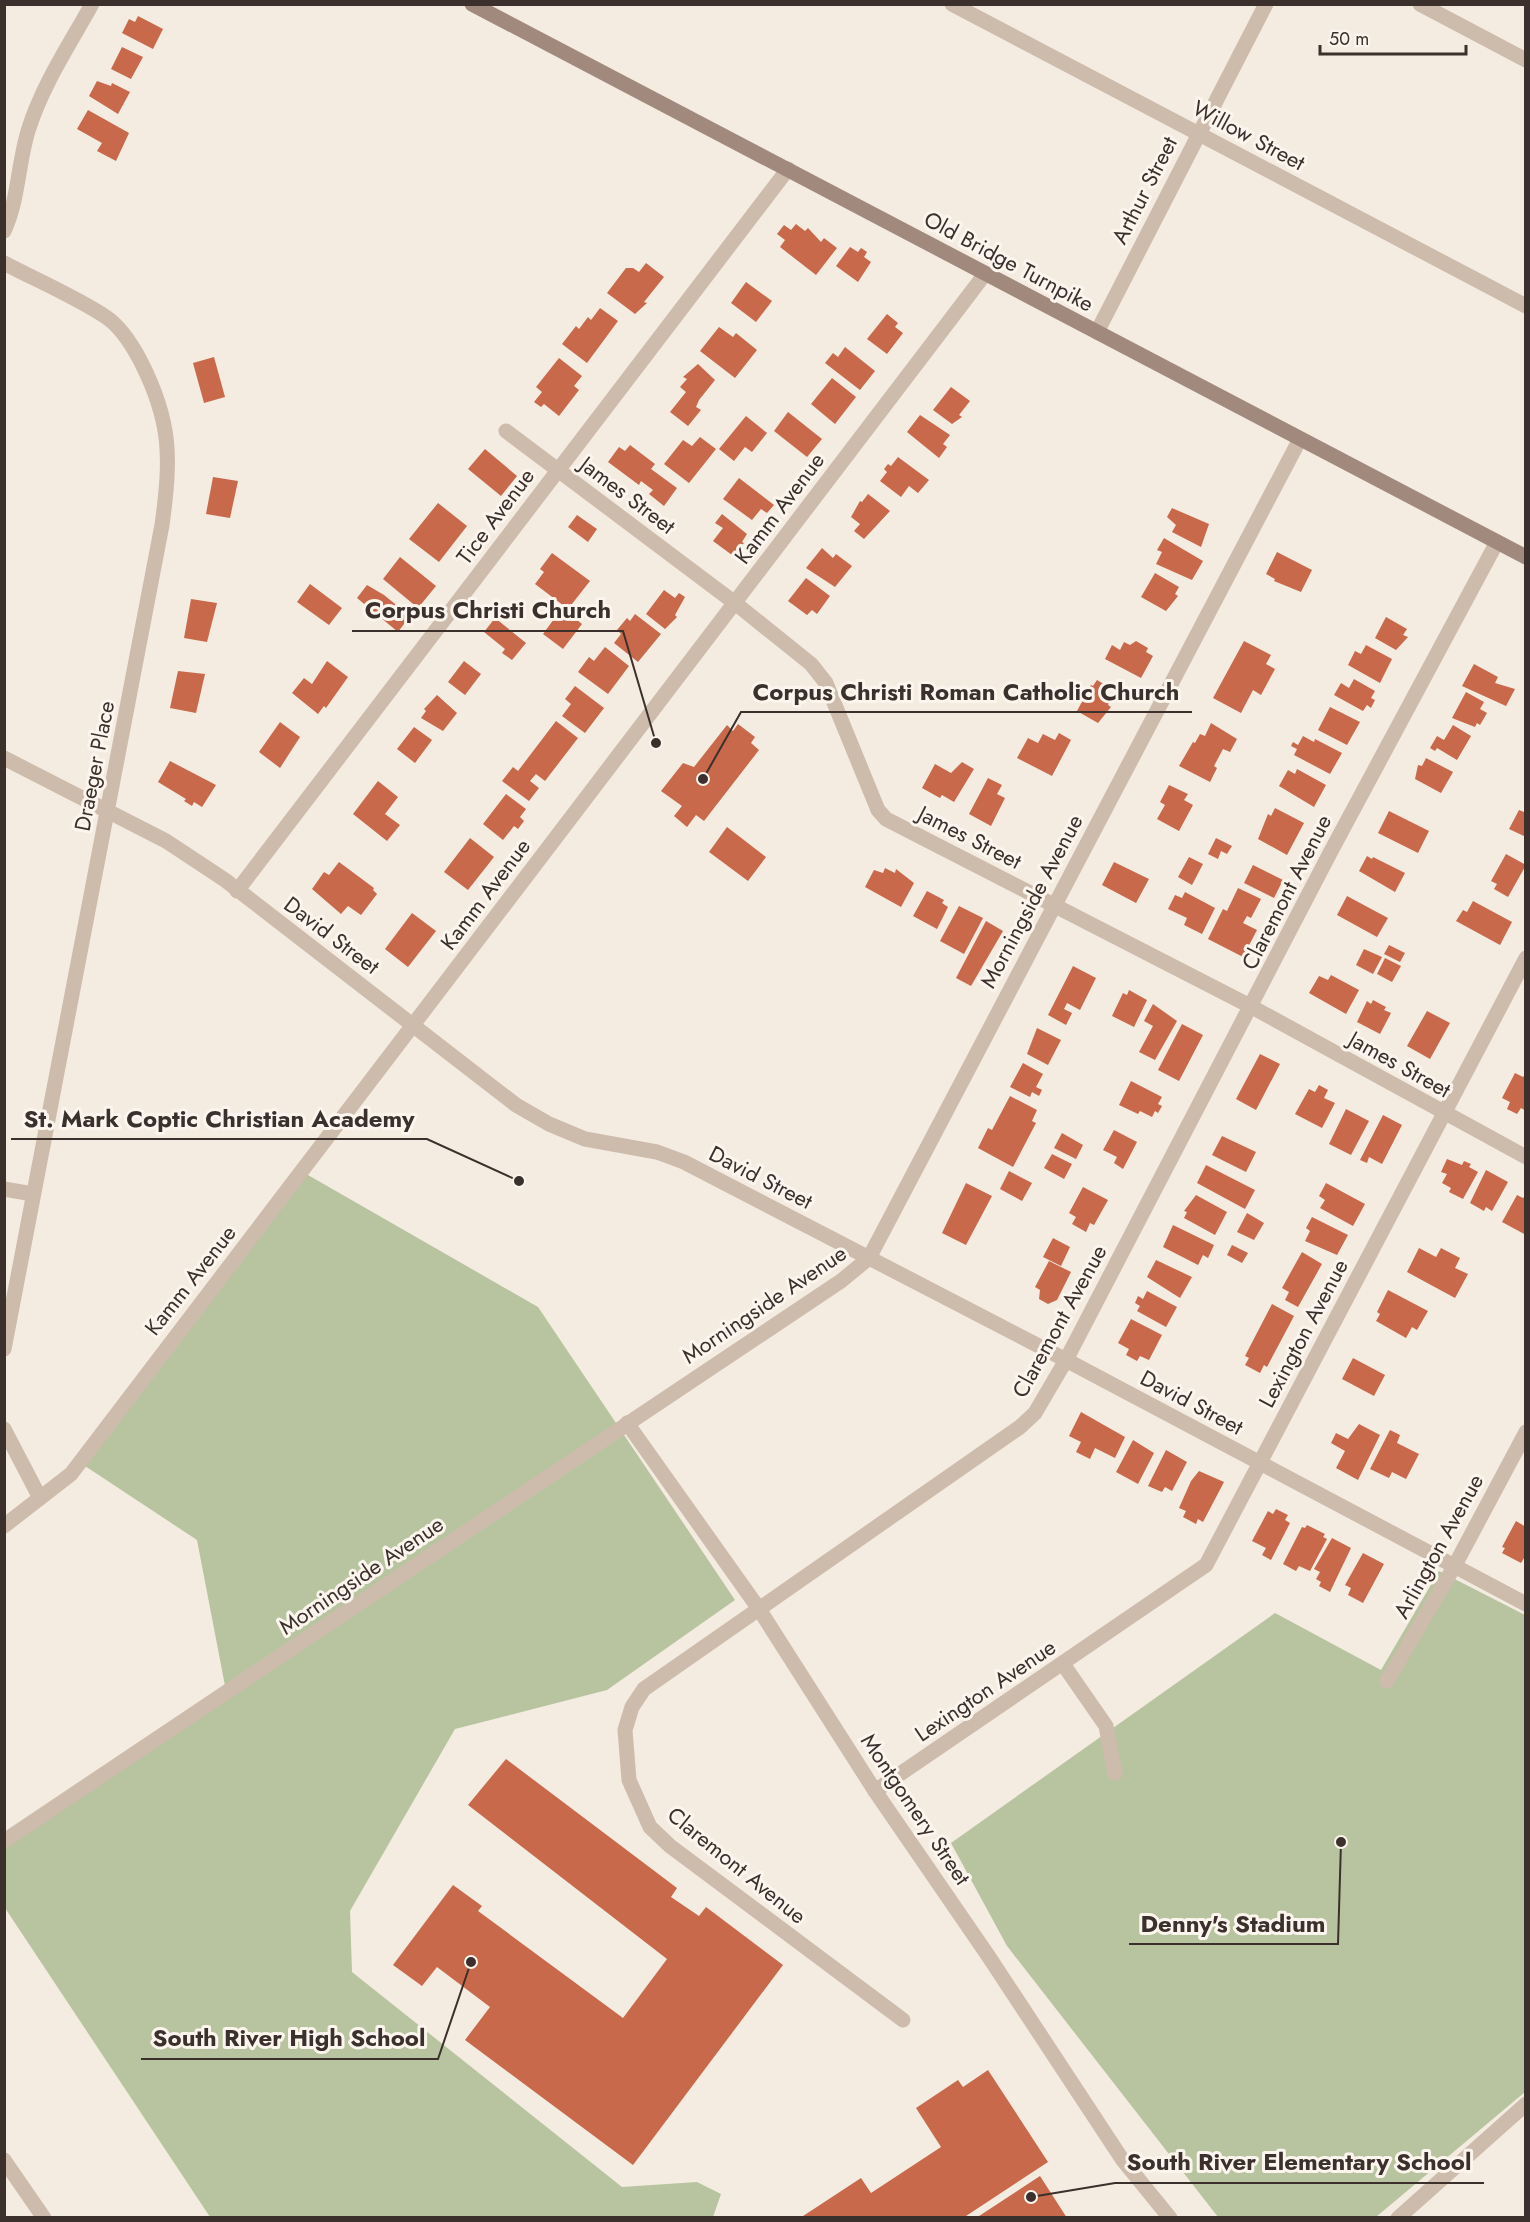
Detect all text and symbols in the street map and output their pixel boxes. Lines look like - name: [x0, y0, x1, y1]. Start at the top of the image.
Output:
- scale bar: [1320, 18, 1466, 56]
- text: 50 m: [1329, 26, 1369, 52]
- street label: Willow Street: [1187, 92, 1312, 178]
- street label: Arthur Street: [1103, 130, 1185, 249]
- street label: Old Bridge Turnpike: [918, 203, 1100, 319]
- street label: Kamm Avenue: [726, 445, 832, 571]
- street label: James Street: [571, 447, 683, 542]
- street label: Tice Avenue: [448, 461, 542, 571]
- callout: Corpus Christi Church: [352, 589, 623, 631]
- text: Corpus Christi Church: [365, 592, 611, 627]
- callout: Corpus Christi Roman Catholic Church: [741, 670, 1192, 712]
- text: Corpus Christi Roman Catholic Church: [753, 674, 1179, 709]
- street label: Draeger Place: [66, 698, 122, 834]
- street label: James Street: [910, 796, 1028, 877]
- street label: Morningside Avenue: [972, 809, 1090, 993]
- street label: Claremont Avenue: [1233, 809, 1339, 975]
- street label: Kamm Avenue: [432, 831, 538, 957]
- street label: David Street: [277, 888, 387, 982]
- street label: James Street: [1341, 1021, 1458, 1106]
- callout: St. Mark Coptic Christian Academy: [11, 1097, 427, 1139]
- text: St. Mark Coptic Christian Academy: [23, 1101, 415, 1136]
- street label: David Street: [704, 1137, 819, 1217]
- street label: Kamm Avenue: [137, 1218, 243, 1342]
- street label: Morningside Avenue: [675, 1237, 853, 1371]
- street label: Claremont Avenue: [1004, 1239, 1114, 1403]
- street label: Lexington Avenue: [1250, 1253, 1356, 1413]
- street label: David Street: [1135, 1361, 1250, 1443]
- street label: Arlington Avenue: [1385, 1468, 1491, 1624]
- street label: Morningside Avenue: [272, 1508, 450, 1642]
- street label: Lexington Avenue: [908, 1631, 1062, 1749]
- street label: Montgomery Street: [853, 1727, 979, 1892]
- street label: Claremont Avenue: [661, 1799, 813, 1931]
- callout: Denny's Stadium: [1129, 1902, 1338, 1944]
- text: Denny's Stadium: [1141, 1906, 1325, 1941]
- callout: South River High School: [141, 2017, 438, 2059]
- text: South River High School: [153, 2020, 426, 2055]
- callout: South River Elementary School: [1115, 2141, 1484, 2183]
- text: South River Elementary School: [1127, 2144, 1471, 2179]

